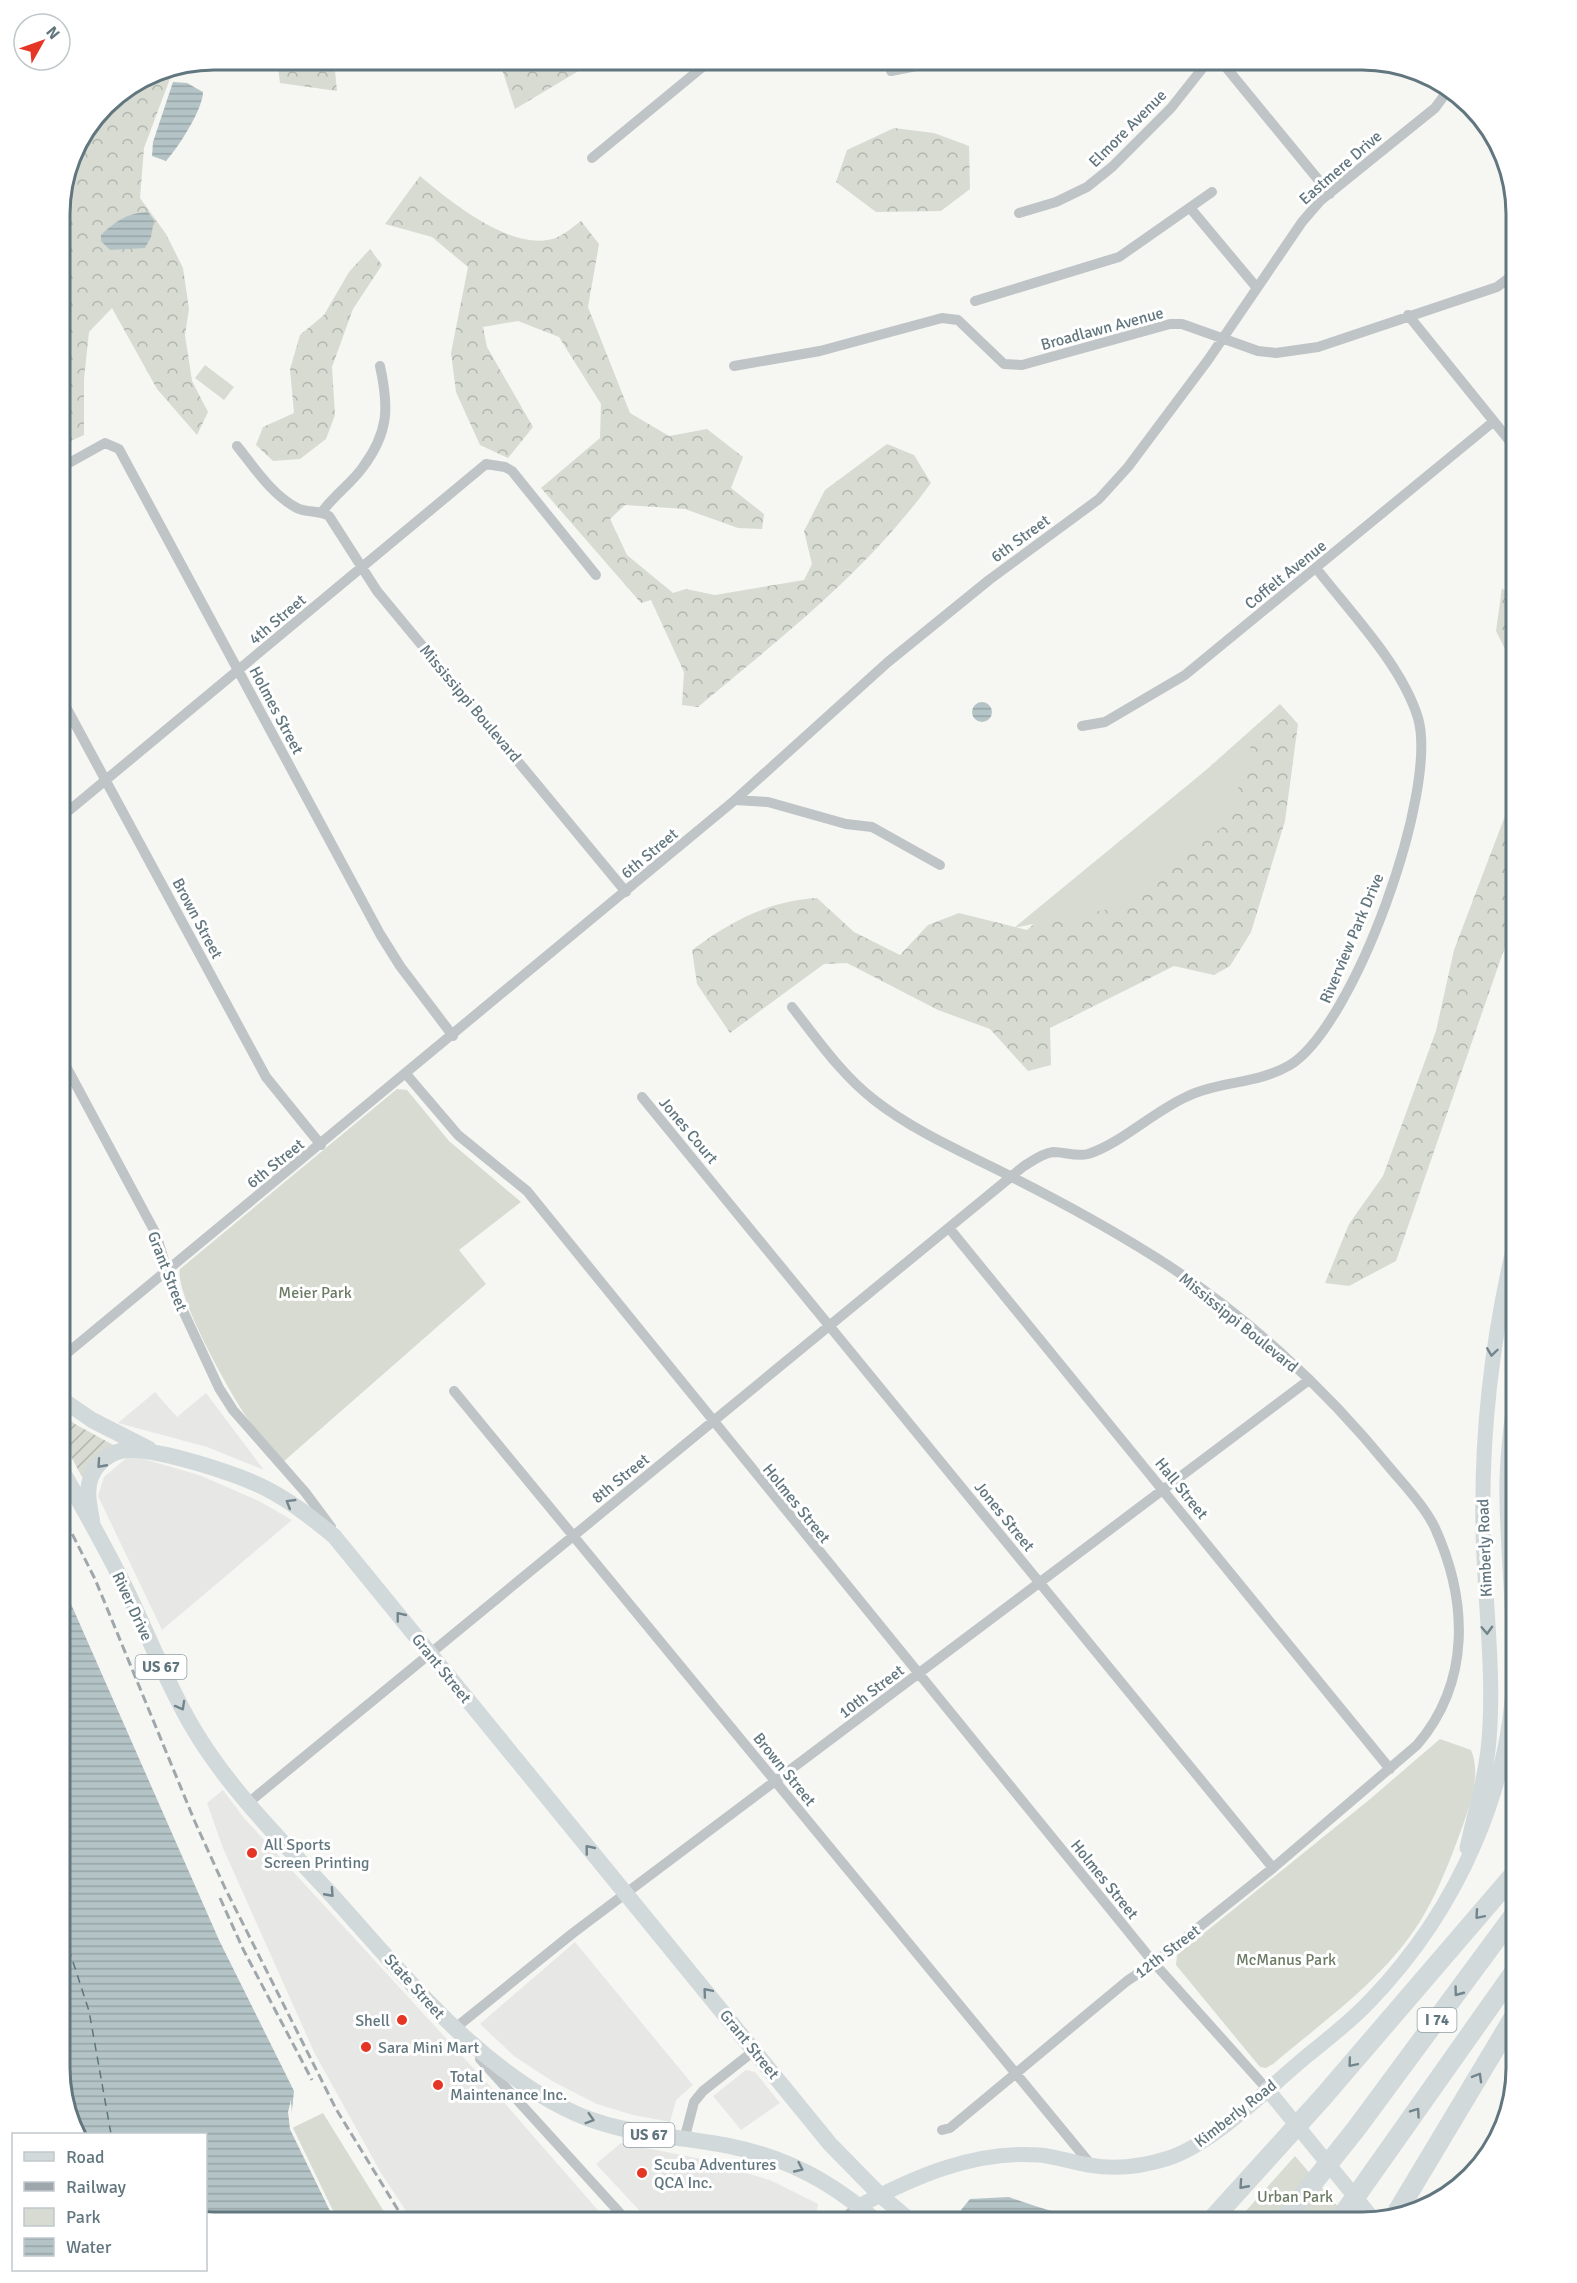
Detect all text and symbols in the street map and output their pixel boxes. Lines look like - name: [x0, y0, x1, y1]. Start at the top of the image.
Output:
- north arrow: [12, 12, 72, 72]
- text: N: [41, 22, 64, 44]
- street label: Elmore Avenue: [1085, 86, 1171, 172]
- street label: Eastmere Drive: [1295, 126, 1386, 209]
- street label: Broadlawn Avenue: [1039, 303, 1166, 355]
- street label: 6th Street: [987, 510, 1054, 567]
- street label: Coffelt Avenue: [1241, 536, 1331, 614]
- street label: 4th Street: [245, 590, 310, 649]
- street label: Mississippi Boulevard: [415, 641, 525, 767]
- street label: Holmes Street: [245, 663, 308, 758]
- street label: 6th Street: [617, 824, 682, 883]
- street label: Riverview Park Drive: [1315, 870, 1388, 1007]
- street label: Brown Street: [167, 875, 227, 963]
- street label: Jones Court: [654, 1093, 722, 1168]
- street label: 6th Street: [243, 1134, 309, 1193]
- street label: Grant Street: [143, 1229, 192, 1314]
- street label: Mississippi Boulevard: [1175, 1269, 1302, 1377]
- park label: Meier Park: [278, 1283, 352, 1303]
- one-way arrow: [1487, 1347, 1499, 1357]
- street label: 8th Street: [588, 1449, 654, 1508]
- street label: Hall Street: [1150, 1454, 1212, 1524]
- one-way arrow: [97, 1457, 108, 1468]
- street label: Holmes Street: [758, 1460, 835, 1548]
- street label: Jones Street: [970, 1478, 1039, 1556]
- one-way arrow: [286, 1498, 296, 1510]
- street label: Kimberly Road: [1473, 1498, 1497, 1598]
- street label: River Drive: [107, 1569, 157, 1644]
- one-way arrow: [396, 1612, 407, 1623]
- one-way arrow: [1480, 1626, 1493, 1635]
- street label: Grant Street: [407, 1630, 476, 1708]
- road number: US 67: [136, 1655, 186, 1679]
- street label: 10th Street: [835, 1660, 909, 1723]
- one-way arrow: [174, 1700, 185, 1710]
- street label: Brown Street: [749, 1729, 820, 1811]
- place label: All Sports Screen Printing: [264, 1835, 370, 1873]
- street label: Holmes Street: [1066, 1836, 1143, 1924]
- one-way arrow: [585, 1844, 596, 1855]
- marker: All Sports Screen Printing: [245, 1846, 259, 1860]
- one-way arrow: [323, 1886, 334, 1897]
- one-way arrow: [1475, 1908, 1486, 1919]
- street label: 12th Street: [1131, 1920, 1205, 1983]
- street label: State Street: [380, 1950, 449, 2024]
- park label: McManus Park: [1236, 1950, 1336, 1970]
- one-way arrow: [1454, 1985, 1465, 1996]
- one-way arrow: [703, 1988, 714, 1999]
- street label: Grant Street: [715, 2006, 784, 2084]
- road number: I 74: [1418, 2008, 1456, 2032]
- place label: Shell: [355, 2011, 390, 2031]
- marker: Shell: [395, 2013, 409, 2027]
- place label: Sara Mini Mart: [378, 2038, 479, 2058]
- marker: Sara Mini Mart: [359, 2040, 373, 2054]
- one-way arrow: [1348, 2056, 1359, 2067]
- place label: Total Maintenance Inc.: [450, 2067, 567, 2105]
- one-way arrow: [1471, 2073, 1482, 2083]
- street label: Kimberly Road: [1191, 2076, 1281, 2152]
- marker: Total Maintenance Inc.: [431, 2078, 445, 2092]
- one-way arrow: [1408, 2107, 1419, 2118]
- one-way arrow: [584, 2112, 595, 2124]
- road number: US 67: [624, 2123, 674, 2147]
- legend: [12, 2133, 207, 2271]
- text: Road: [66, 2146, 105, 2168]
- place label: Scuba Adventures QCA Inc.: [654, 2155, 776, 2193]
- one-way arrow: [793, 2161, 804, 2173]
- marker: Scuba Adventures QCA Inc.: [635, 2166, 649, 2180]
- text: Railway: [66, 2176, 127, 2198]
- one-way arrow: [1239, 2179, 1250, 2189]
- park label: Urban Park: [1257, 2187, 1333, 2207]
- text: Park: [66, 2206, 101, 2228]
- text: Water: [66, 2236, 112, 2258]

